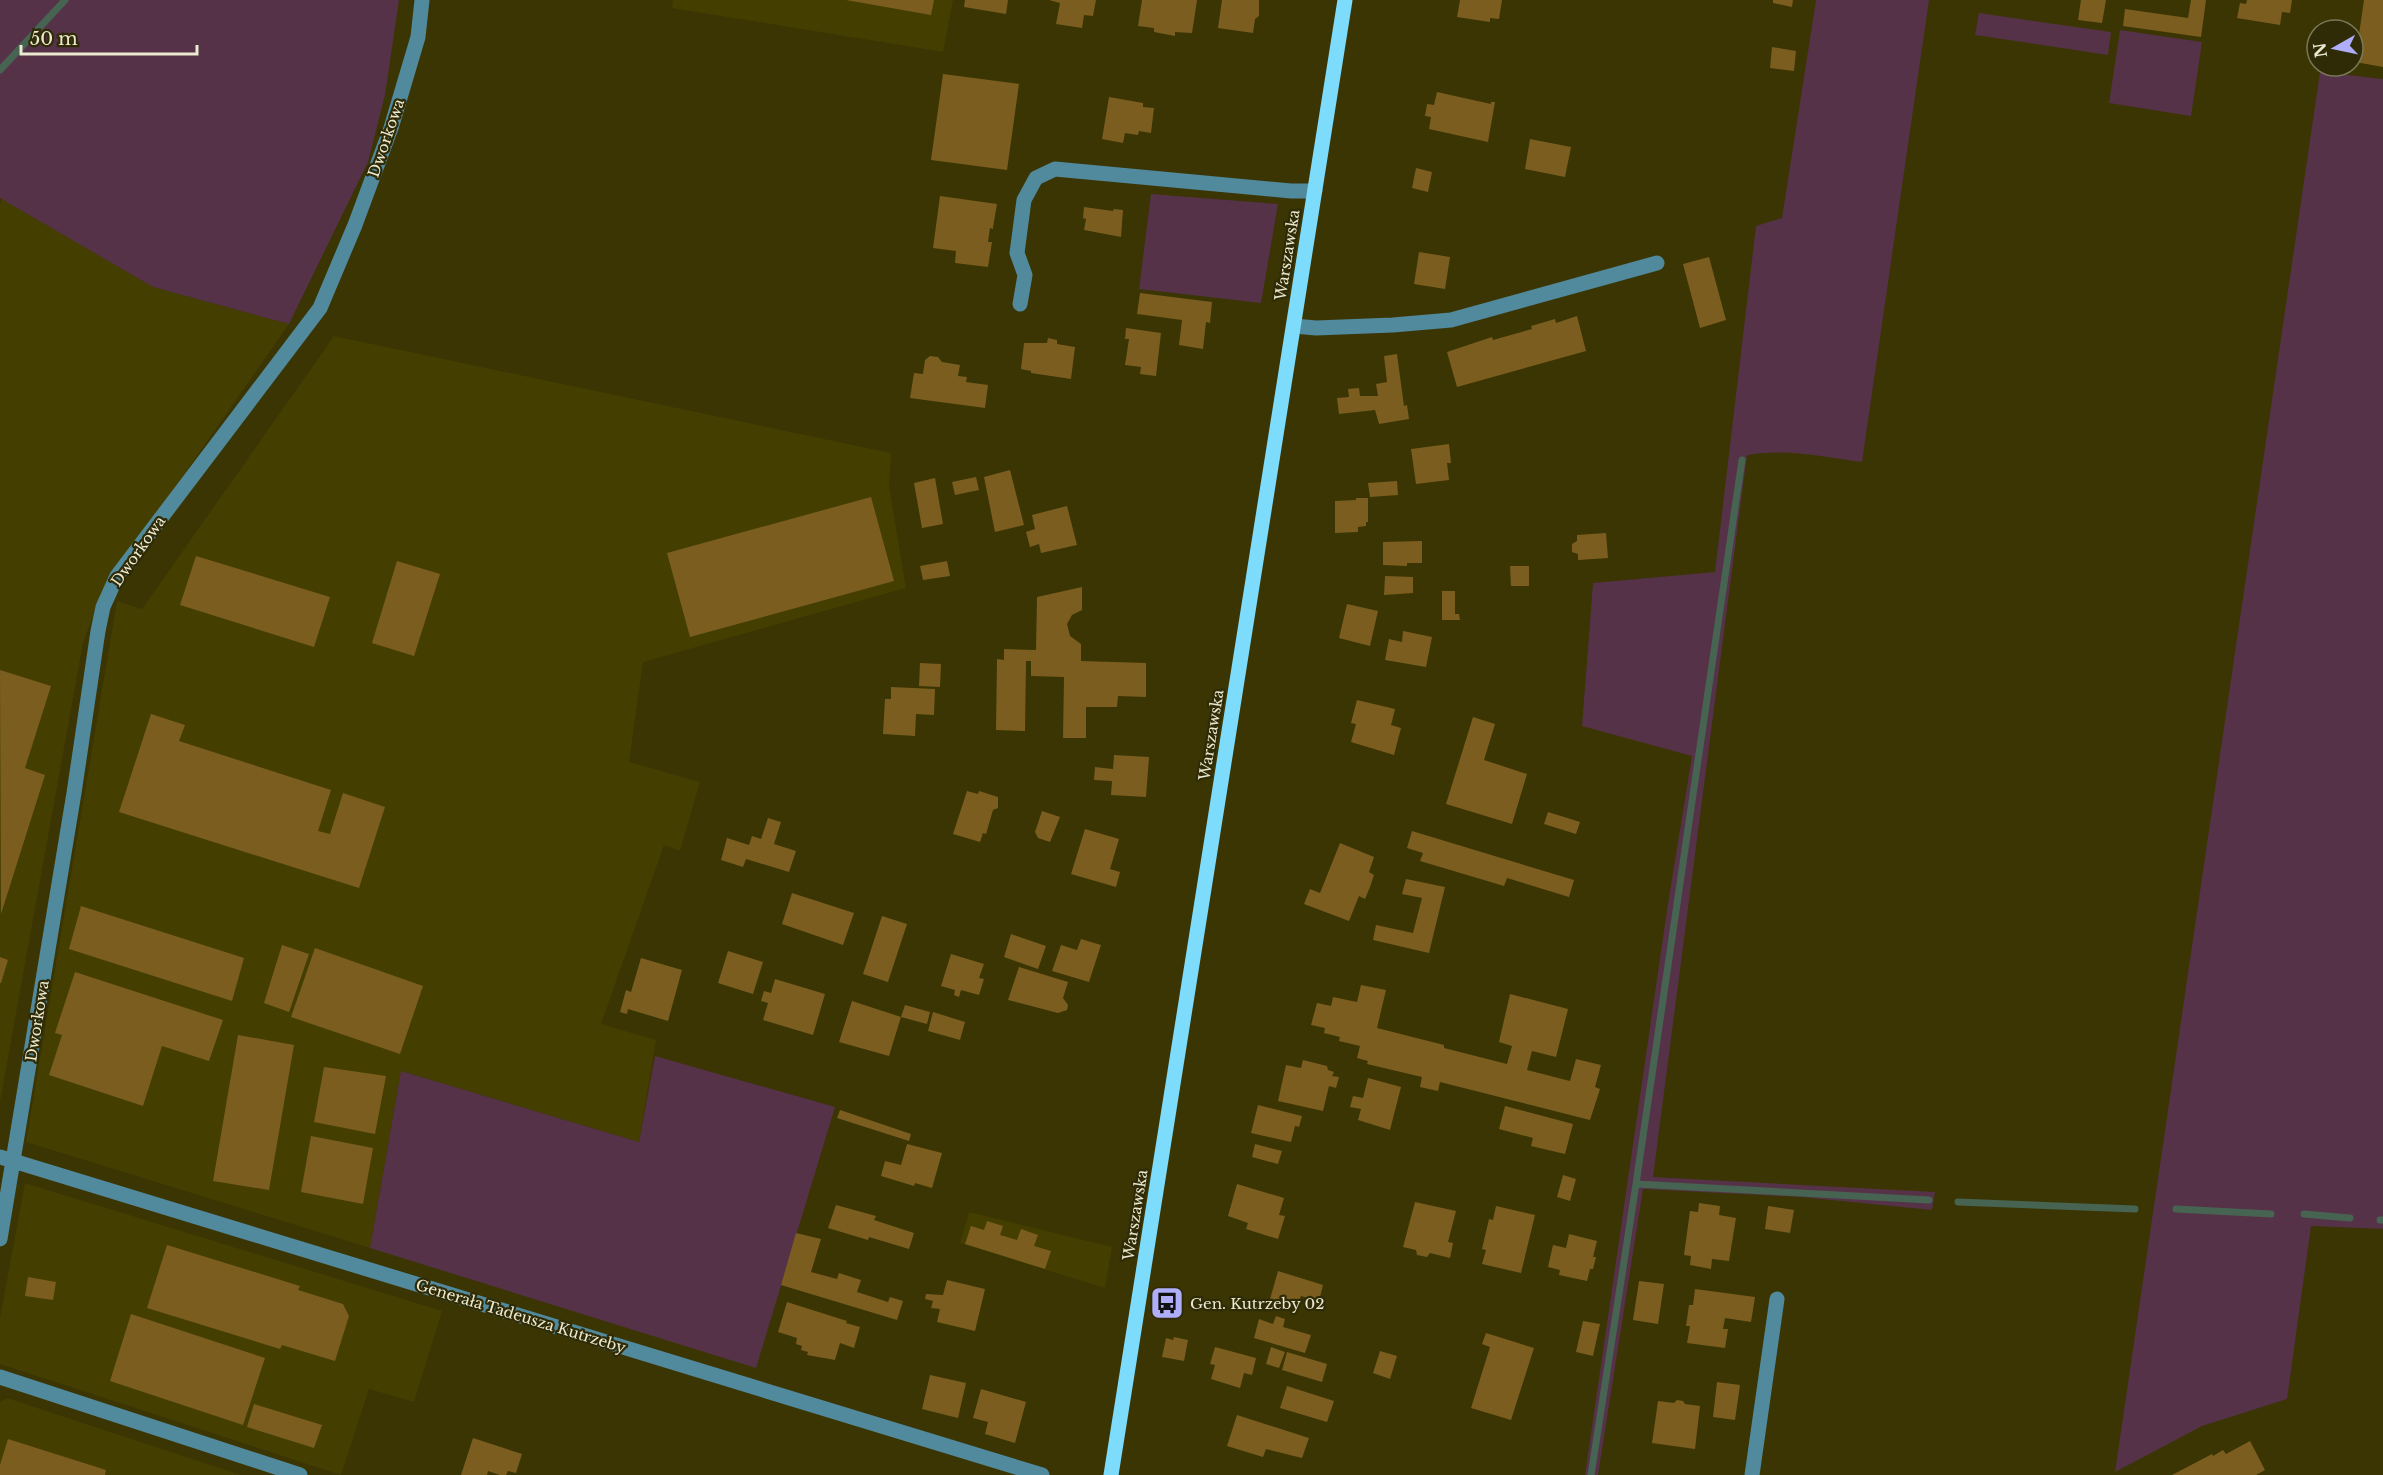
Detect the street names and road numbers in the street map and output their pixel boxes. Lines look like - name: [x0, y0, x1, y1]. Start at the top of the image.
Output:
- street label: Dworkowa: [364, 96, 409, 180]
- street label: Warszawska: [1270, 207, 1304, 303]
- street label: Dworkowa: [107, 511, 170, 590]
- street label: Warszawska: [1194, 687, 1228, 783]
- street label: Dworkowa: [21, 978, 53, 1063]
- street label: Warszawska: [1118, 1167, 1152, 1263]
- street label: Generała Tadeusza Kutrzeby: [414, 1275, 629, 1357]

